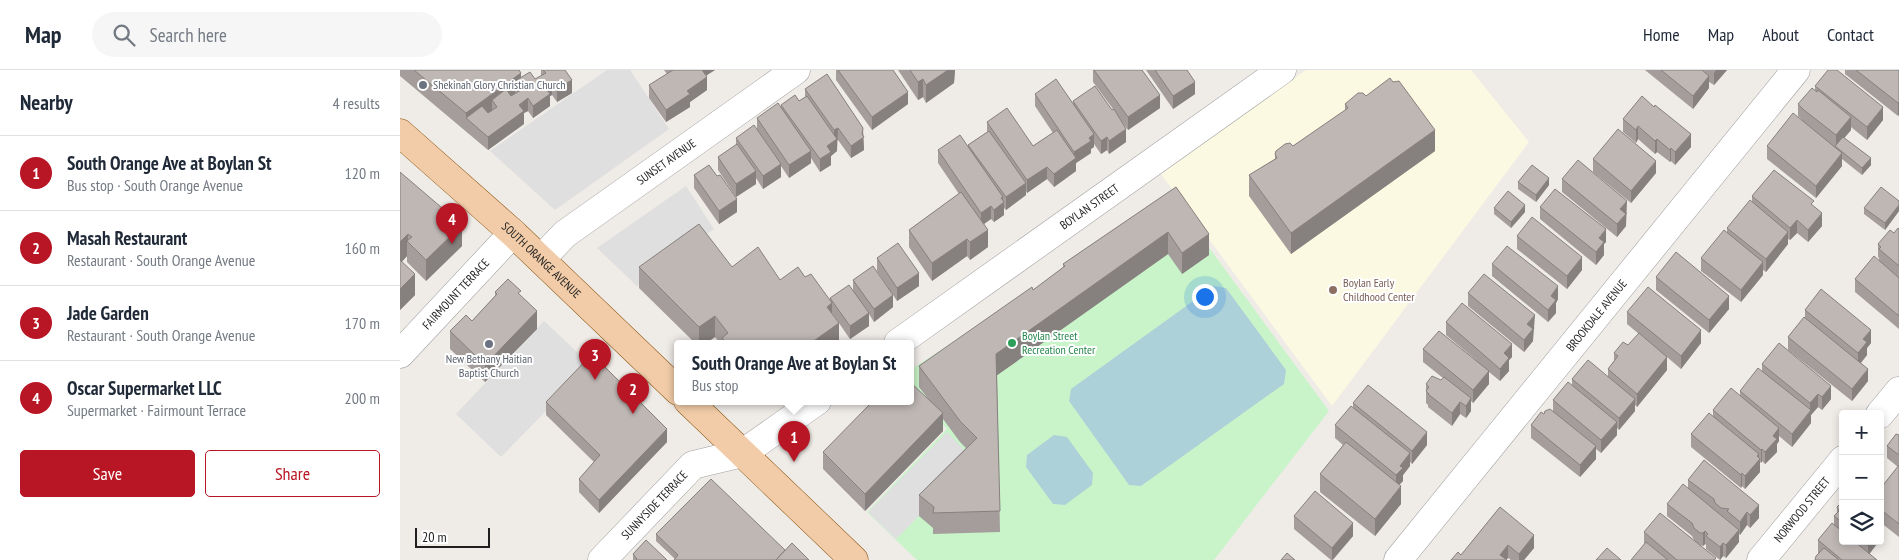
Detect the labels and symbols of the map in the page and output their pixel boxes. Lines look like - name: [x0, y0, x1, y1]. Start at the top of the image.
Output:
- place label: Shekinah Glory Christian Church: [433, 77, 565, 92]
- marker: Shekinah Glory Christian Church: [417, 79, 429, 91]
- street label: SUNSET AVENUE: [634, 135, 699, 188]
- street label: BOYLAN STREET: [1057, 180, 1122, 233]
- pin: 4: [436, 203, 468, 244]
- street label: SOUTH ORANGE AVENUE: [499, 219, 584, 301]
- street label: FAIRMOUNT TERRACE: [419, 255, 492, 332]
- place label: Boylan Early Childhood Center: [1343, 275, 1415, 304]
- street label: BROOKDALE AVENUE: [1563, 276, 1630, 354]
- your location: [1192, 284, 1218, 310]
- marker: Boylan Early Childhood Center: [1327, 284, 1339, 296]
- place label: Boylan Street Recreation Center: [1022, 328, 1096, 357]
- marker: Boylan Street Recreation Center: [1006, 337, 1018, 349]
- marker: New Bethany Haitian Baptist Church: [483, 338, 495, 350]
- pin: 3: [579, 339, 611, 380]
- place label: New Bethany Haitian Baptist Church: [446, 351, 532, 380]
- pin: 2: [617, 373, 649, 414]
- pin: 1: [778, 421, 810, 462]
- street label: SUNNYSIDE TERRACE: [618, 467, 691, 542]
- street label: NORWOOD STREET: [1771, 473, 1833, 545]
- scale bar: [415, 525, 490, 548]

